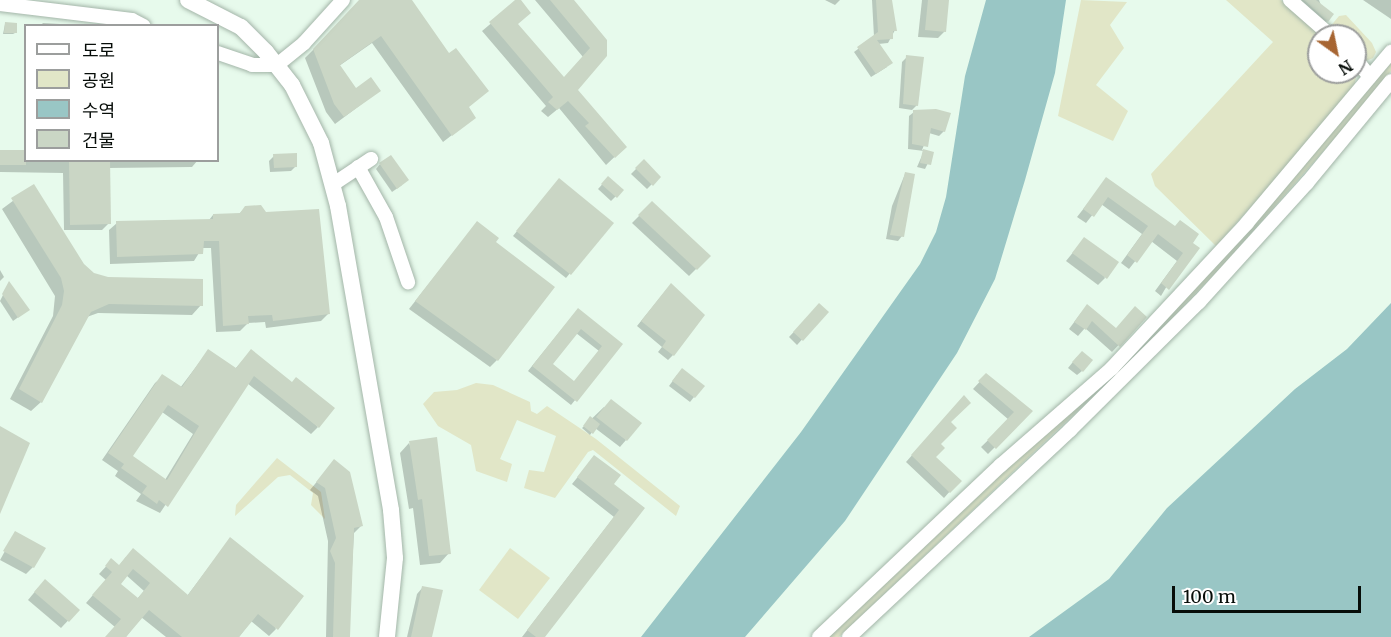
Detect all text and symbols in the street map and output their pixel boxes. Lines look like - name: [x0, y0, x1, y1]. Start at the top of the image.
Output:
- legend: [24, 24, 219, 162]
- north arrow: [1307, 24, 1367, 84]
- text: 도로: [82, 39, 115, 62]
- text: N: [1335, 56, 1356, 79]
- text: 공원: [82, 69, 115, 92]
- text: 수역: [82, 99, 115, 122]
- text: 건물: [82, 129, 115, 152]
- scale bar: [1175, 574, 1364, 612]
- text: 100 m: [1183, 585, 1236, 608]

